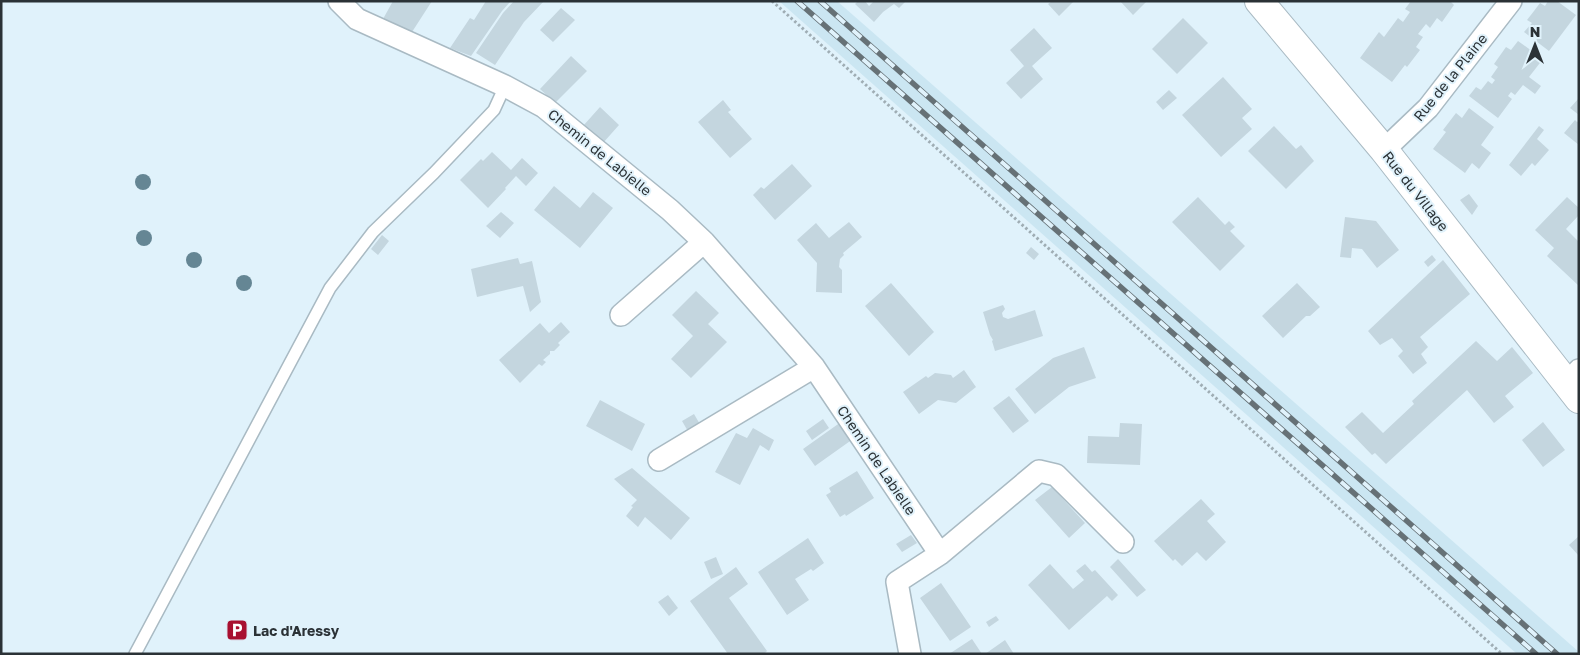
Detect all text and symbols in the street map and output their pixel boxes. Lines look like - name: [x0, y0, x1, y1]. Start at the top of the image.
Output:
- north arrow: [1510, 20, 1560, 70]
- text: N: [1530, 23, 1540, 40]
- street label: Rue de la Plaine: [1410, 30, 1490, 124]
- street label: Chemin de Labielle: [545, 105, 655, 199]
- street label: Rue du Village: [1380, 148, 1452, 234]
- street label: Chemin de Labielle: [834, 402, 920, 518]
- parking icon: Lac d'Aressy: [225, 618, 249, 642]
- place label: Lac d'Aressy: [253, 622, 340, 639]

